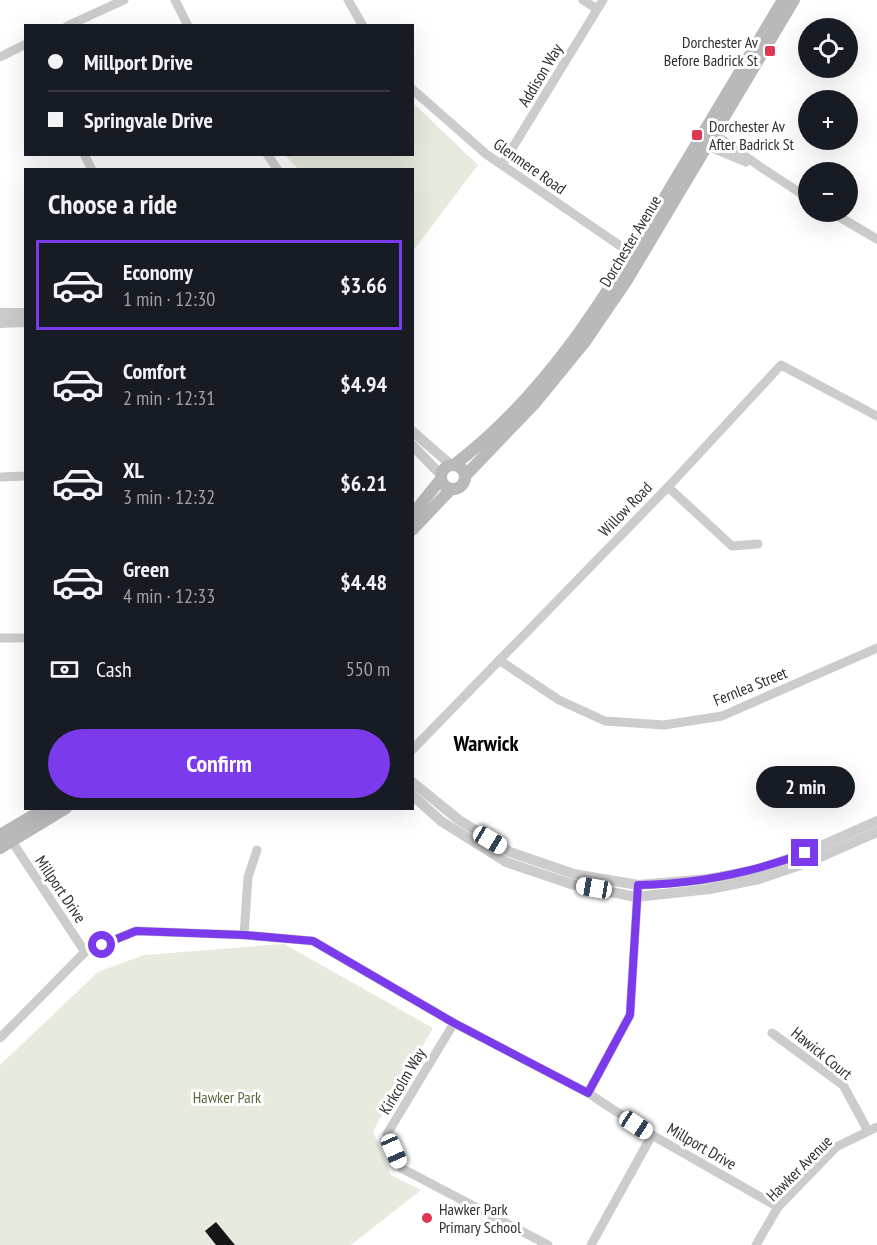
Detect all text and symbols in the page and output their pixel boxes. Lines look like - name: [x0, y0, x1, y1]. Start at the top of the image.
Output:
- map controls: [798, 18, 858, 222]
- button: locate: [798, 18, 858, 78]
- place label: Dorchester Av Before Badrick St: [664, 32, 759, 70]
- street label: Addison Way: [513, 40, 567, 110]
- marker: Dorchester Av Before Badrick St: [763, 44, 777, 58]
- text: Millport Drive: [84, 48, 193, 76]
- button: +: [798, 90, 858, 150]
- text: Springvale Drive: [84, 106, 213, 134]
- place label: Dorchester Av After Badrick St: [709, 116, 795, 154]
- marker: Dorchester Av After Badrick St: [690, 128, 704, 142]
- street label: Glenmere Road: [490, 134, 570, 198]
- button: −: [798, 162, 858, 222]
- text: Choose a ride: [48, 187, 177, 221]
- street label: Dorchester Avenue: [595, 192, 665, 290]
- icon: car: [51, 258, 105, 312]
- text: Economy: [123, 258, 193, 286]
- text: $3.66: [340, 271, 387, 299]
- text: 1 min · 12:30: [123, 286, 215, 312]
- icon: car: [51, 357, 105, 411]
- text: Comfort: [123, 357, 186, 385]
- text: $4.94: [340, 370, 387, 398]
- text: 2 min · 12:31: [123, 385, 215, 411]
- icon: car: [51, 456, 105, 510]
- text: XL: [123, 456, 144, 484]
- text: $6.21: [340, 469, 387, 497]
- street label: Willow Road: [594, 477, 656, 541]
- text: 3 min · 12:32: [123, 484, 215, 510]
- icon: car: [51, 555, 105, 609]
- text: Green: [123, 555, 169, 583]
- text: $4.48: [340, 568, 387, 596]
- text: 4 min · 12:33: [123, 583, 215, 609]
- icon: cash: [48, 653, 81, 686]
- text: Cash: [96, 655, 132, 683]
- text: 550 m: [346, 656, 390, 682]
- street label: Fernlea Street: [710, 662, 790, 710]
- button: Confirm: [48, 729, 390, 798]
- district label: Warwick: [452, 729, 520, 757]
- callout: 2 min: [756, 766, 854, 808]
- text: 2 min: [785, 774, 826, 800]
- car: [470, 823, 510, 857]
- route end: [791, 839, 818, 866]
- street label: Millport Drive: [31, 852, 91, 926]
- car: [575, 876, 613, 900]
- route start: [88, 931, 115, 958]
- street label: Hawick Court: [787, 1022, 857, 1084]
- street label: Kirkcolm Way: [374, 1044, 430, 1118]
- park label: Hawker Park: [193, 1087, 262, 1107]
- car: [616, 1108, 656, 1142]
- street label: Millport Drive: [664, 1118, 740, 1174]
- car: [378, 1131, 410, 1171]
- street label: Hawker Avenue: [762, 1131, 836, 1205]
- place label: Hawker Park Primary School: [439, 1199, 521, 1237]
- marker: Hawker Park Primary School: [420, 1211, 434, 1225]

